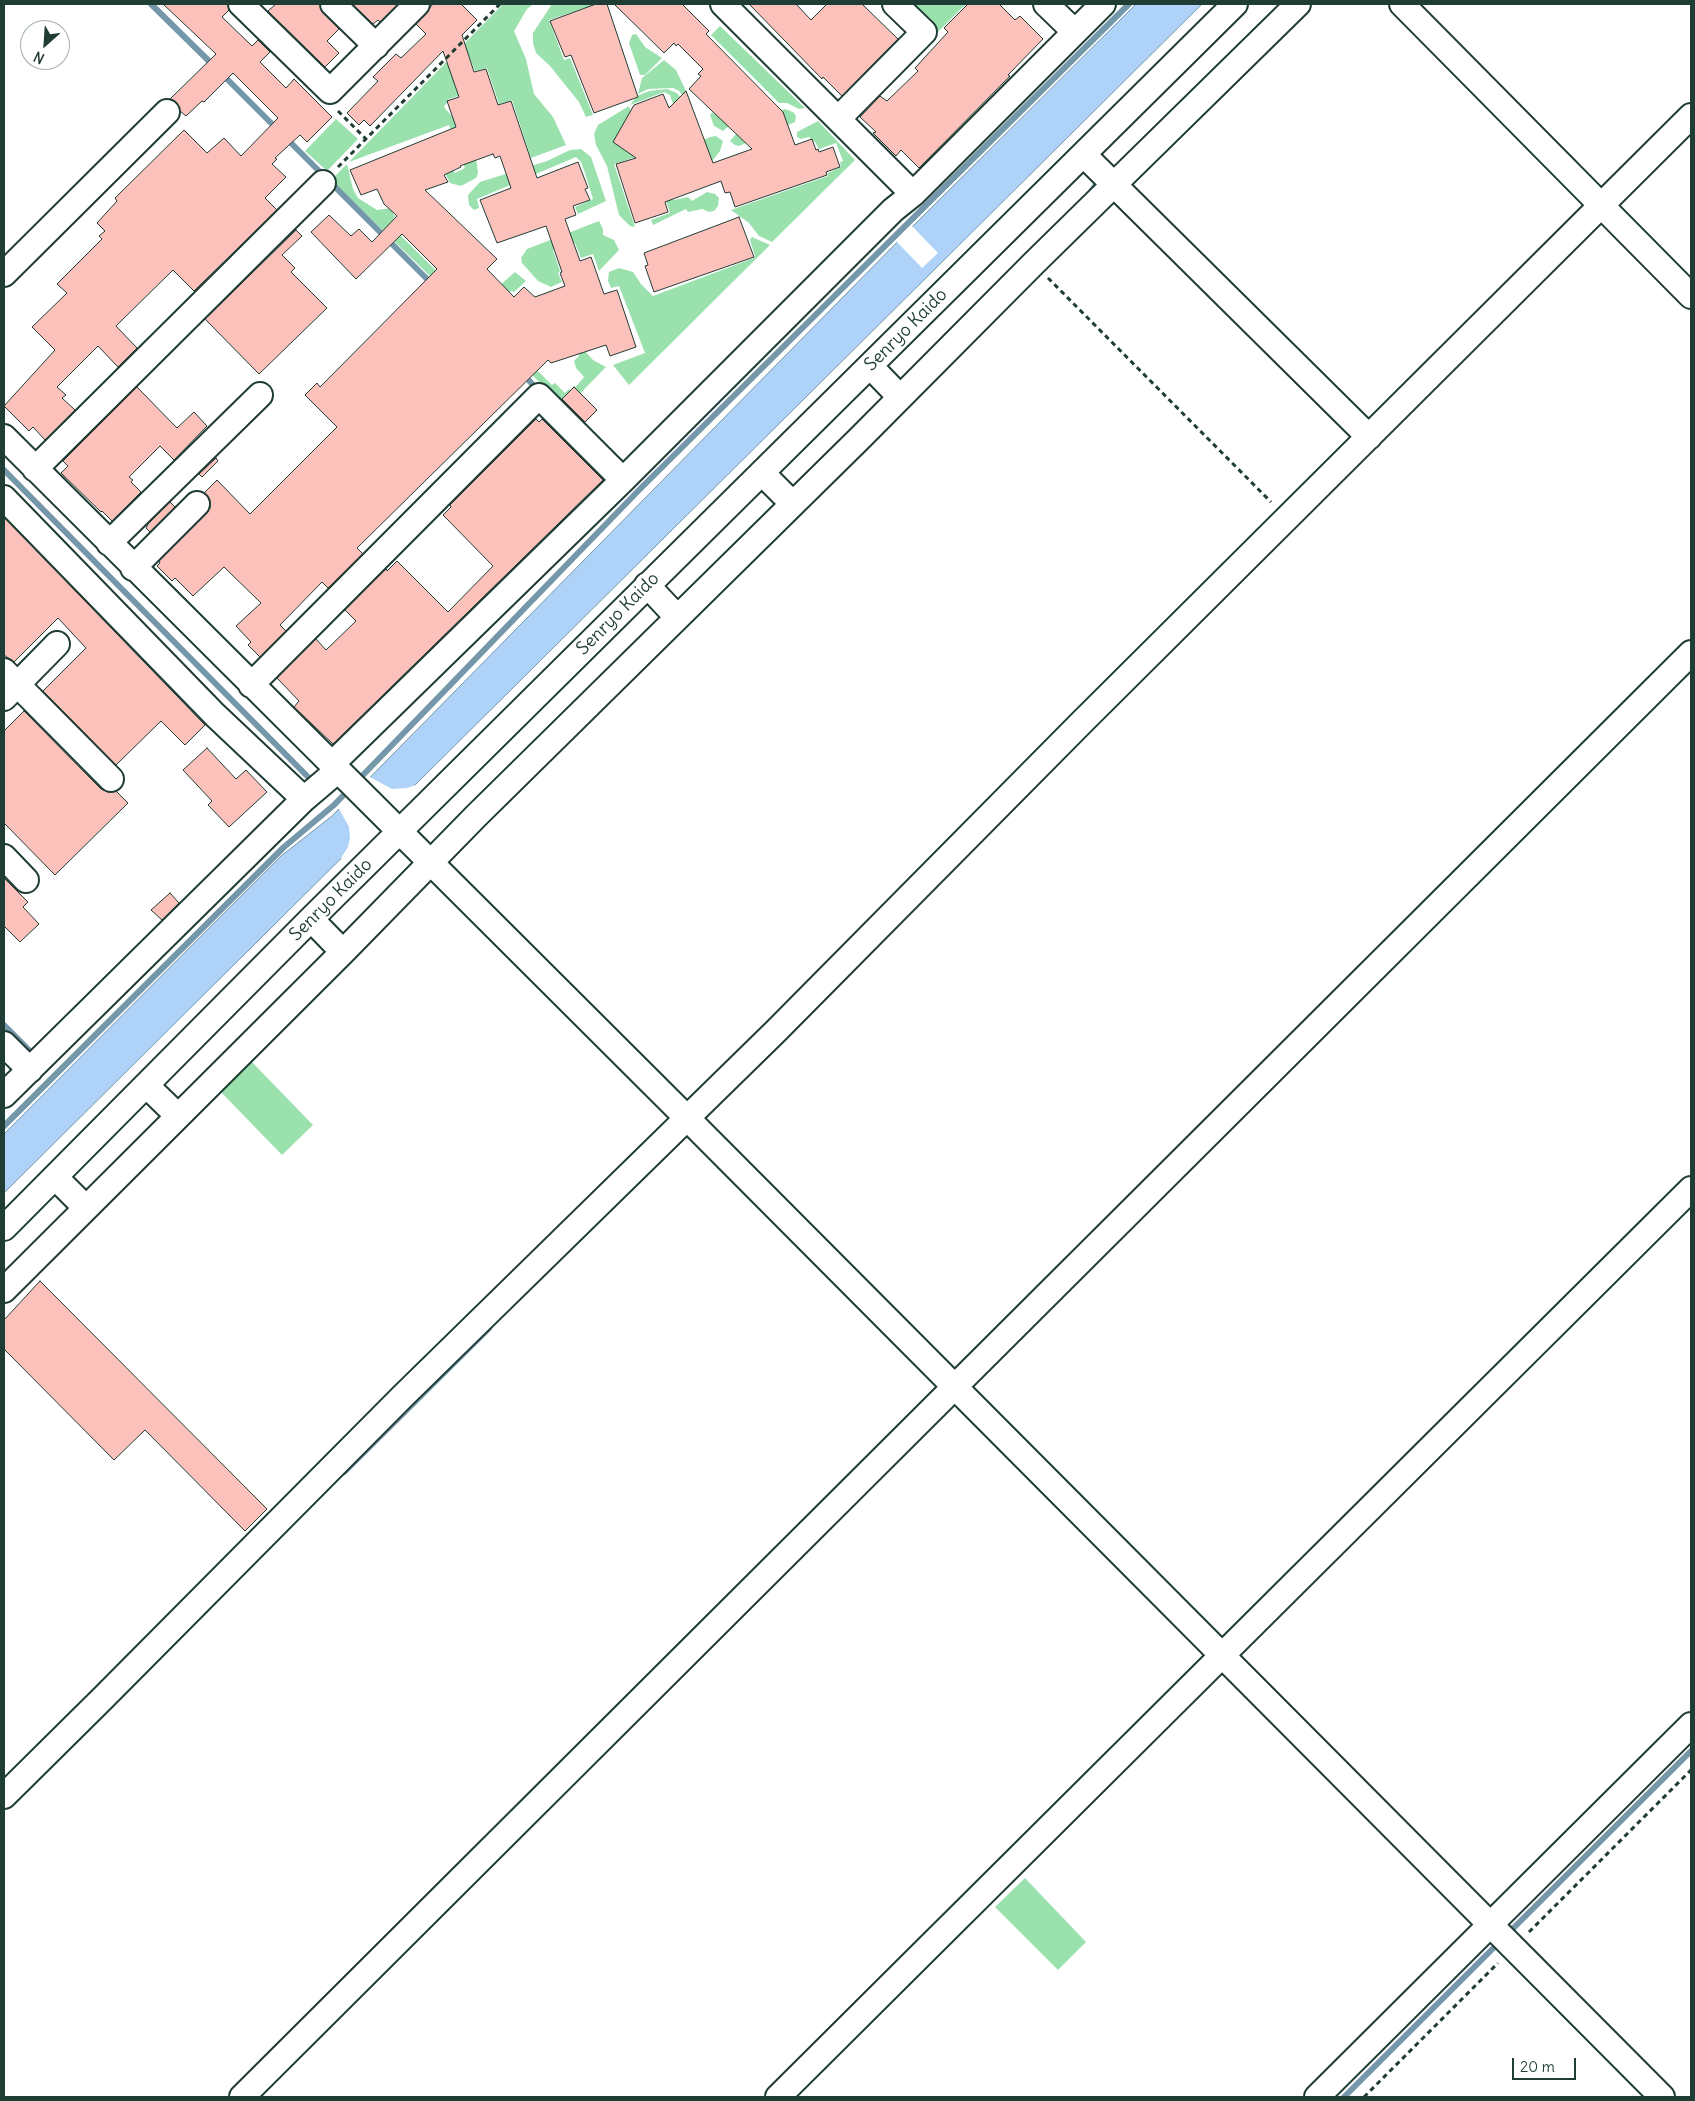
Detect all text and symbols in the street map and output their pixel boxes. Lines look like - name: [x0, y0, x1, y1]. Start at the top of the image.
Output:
- north arrow: [20, 20, 70, 70]
- text: N: [31, 47, 47, 68]
- street label: Senryo Kaido: [860, 284, 952, 376]
- street label: Senryo Kaido: [572, 568, 664, 660]
- street label: Senryo Kaido: [285, 854, 377, 946]
- scale bar: [1515, 2048, 1579, 2080]
- text: 20 m: [1520, 2057, 1555, 2076]

